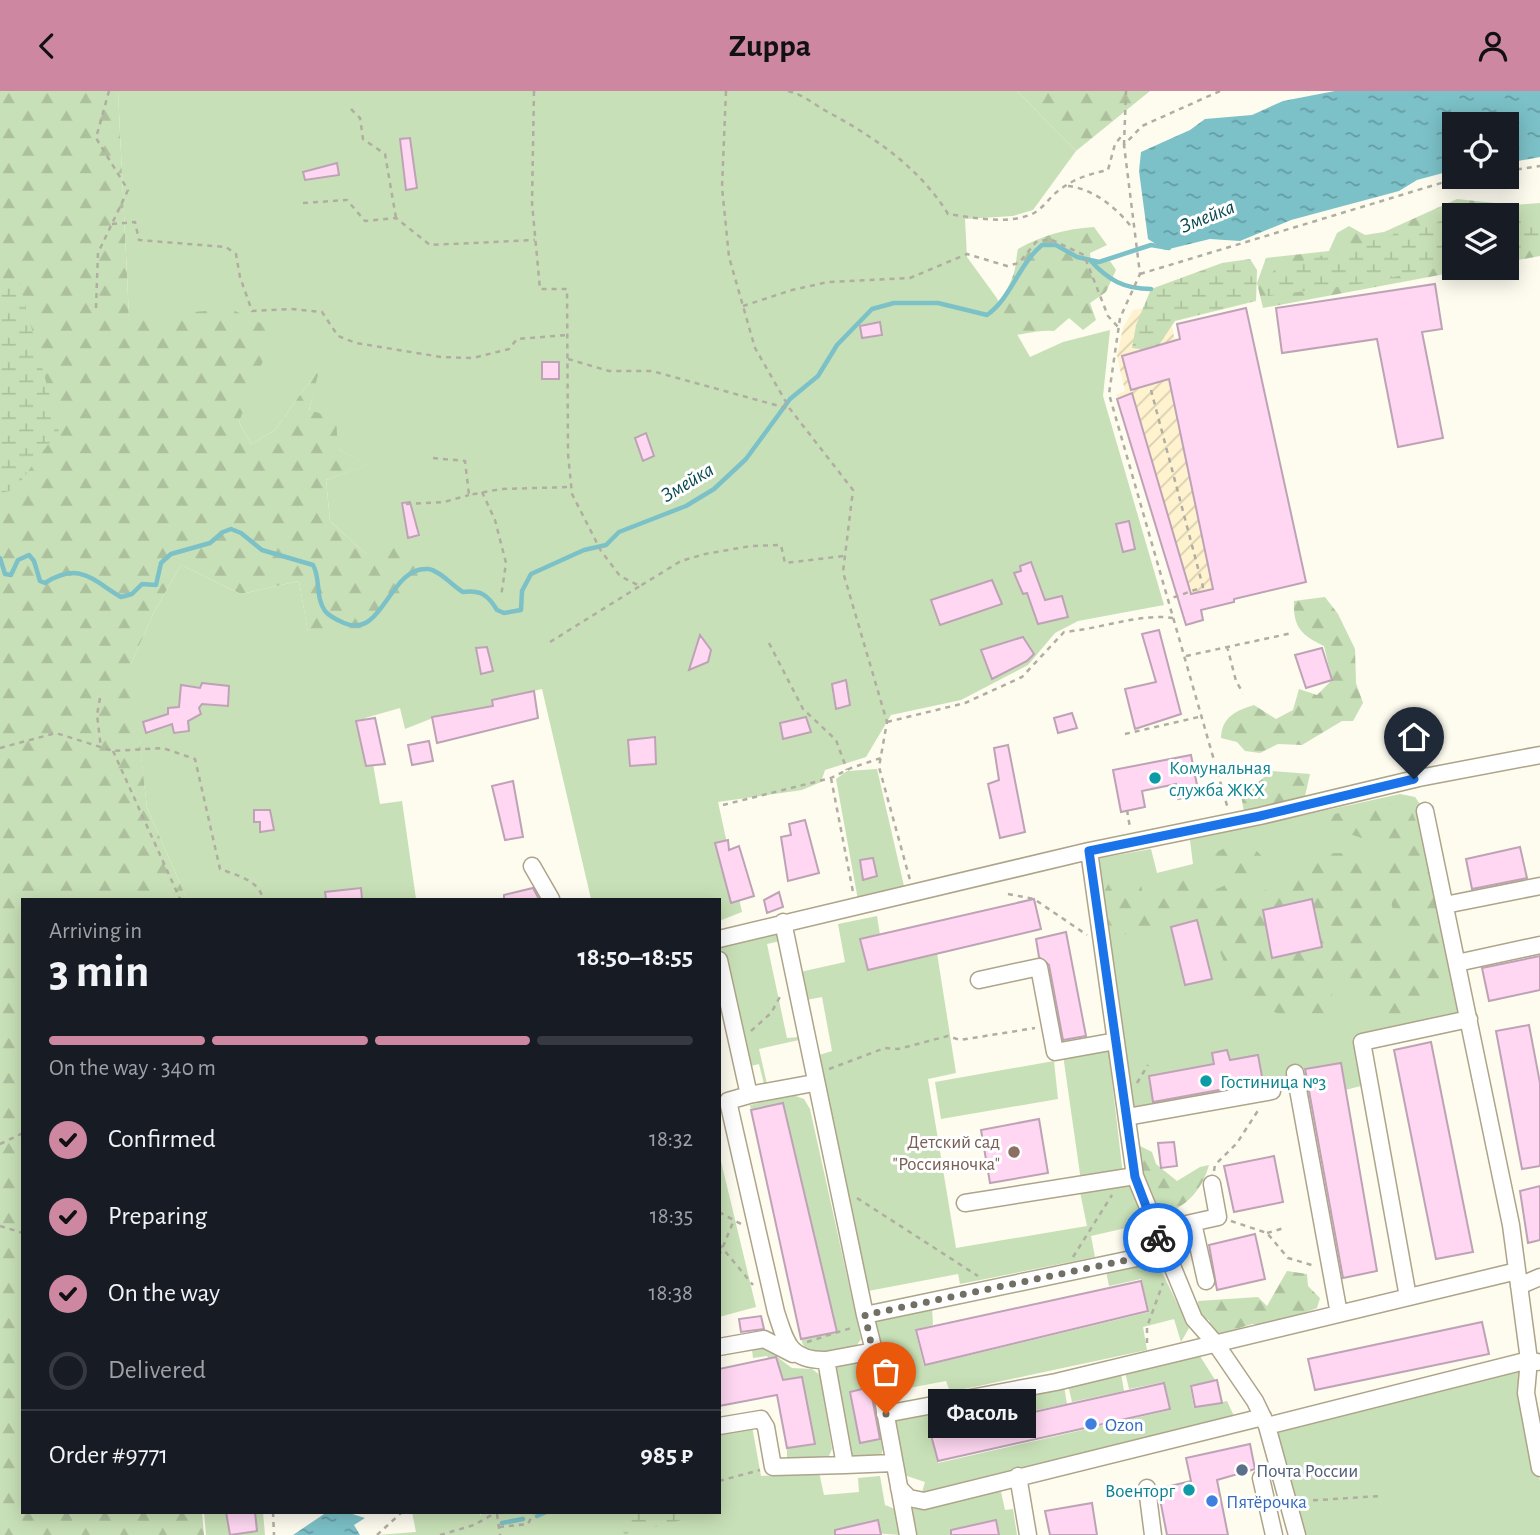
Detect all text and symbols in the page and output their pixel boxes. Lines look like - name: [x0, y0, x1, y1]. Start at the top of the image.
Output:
- icon: back: [28, 27, 66, 65]
- icon: person: [1474, 27, 1512, 65]
- text: Zuppa: [729, 30, 811, 62]
- map controls: [1442, 112, 1519, 280]
- button: locate: [1442, 112, 1519, 189]
- water label: Змейка: [1177, 196, 1238, 237]
- button: layers: [1442, 203, 1519, 280]
- water label: Змейка: [657, 459, 717, 506]
- pin: [1384, 707, 1444, 779]
- icon: home: [1395, 718, 1433, 756]
- place label: Комунальная служба ЖКХ: [1169, 759, 1271, 800]
- marker: Комунальная служба ЖКХ: [1147, 770, 1163, 786]
- text: Arriving in: [49, 920, 142, 943]
- text: 18:50–18:55: [578, 944, 693, 970]
- text: 3 min: [49, 949, 149, 995]
- text: On the way · 340 m: [49, 1057, 216, 1080]
- marker: Гостиница №3: [1198, 1073, 1214, 1089]
- place label: Гостиница №3: [1220, 1073, 1326, 1092]
- icon: check: [49, 1121, 87, 1159]
- text: Confirmed: [108, 1126, 216, 1152]
- text: 18:32: [649, 1128, 693, 1151]
- place label: Детский сад "Россияночка": [893, 1133, 1000, 1174]
- marker: Детский сад "Россияночка": [1006, 1144, 1022, 1160]
- icon: check: [49, 1198, 87, 1236]
- text: Preparing: [108, 1203, 207, 1229]
- courier: [1123, 1203, 1193, 1273]
- text: 18:35: [650, 1205, 693, 1228]
- icon: bike: [1139, 1219, 1177, 1257]
- icon: check: [49, 1275, 87, 1313]
- text: On the way: [108, 1280, 220, 1306]
- text: 18:38: [649, 1282, 693, 1305]
- pin: [856, 1342, 916, 1414]
- icon: bag: [867, 1353, 905, 1391]
- text: Delivered: [108, 1357, 206, 1383]
- callout: Фасоль: [928, 1389, 1036, 1439]
- text: Фасоль: [946, 1402, 1018, 1425]
- marker: Ozon: [1083, 1416, 1099, 1432]
- place label: Ozon: [1105, 1416, 1144, 1435]
- text: Order #9771: [49, 1442, 168, 1468]
- text: 985 ₽: [640, 1442, 693, 1468]
- marker: Почта России: [1234, 1462, 1250, 1478]
- place label: Почта России: [1256, 1462, 1358, 1481]
- place label: Военторг: [1105, 1482, 1175, 1501]
- marker: Военторг: [1181, 1482, 1197, 1498]
- marker: Пятёрочка: [1204, 1493, 1220, 1509]
- place label: Пятёрочка: [1226, 1493, 1307, 1512]

